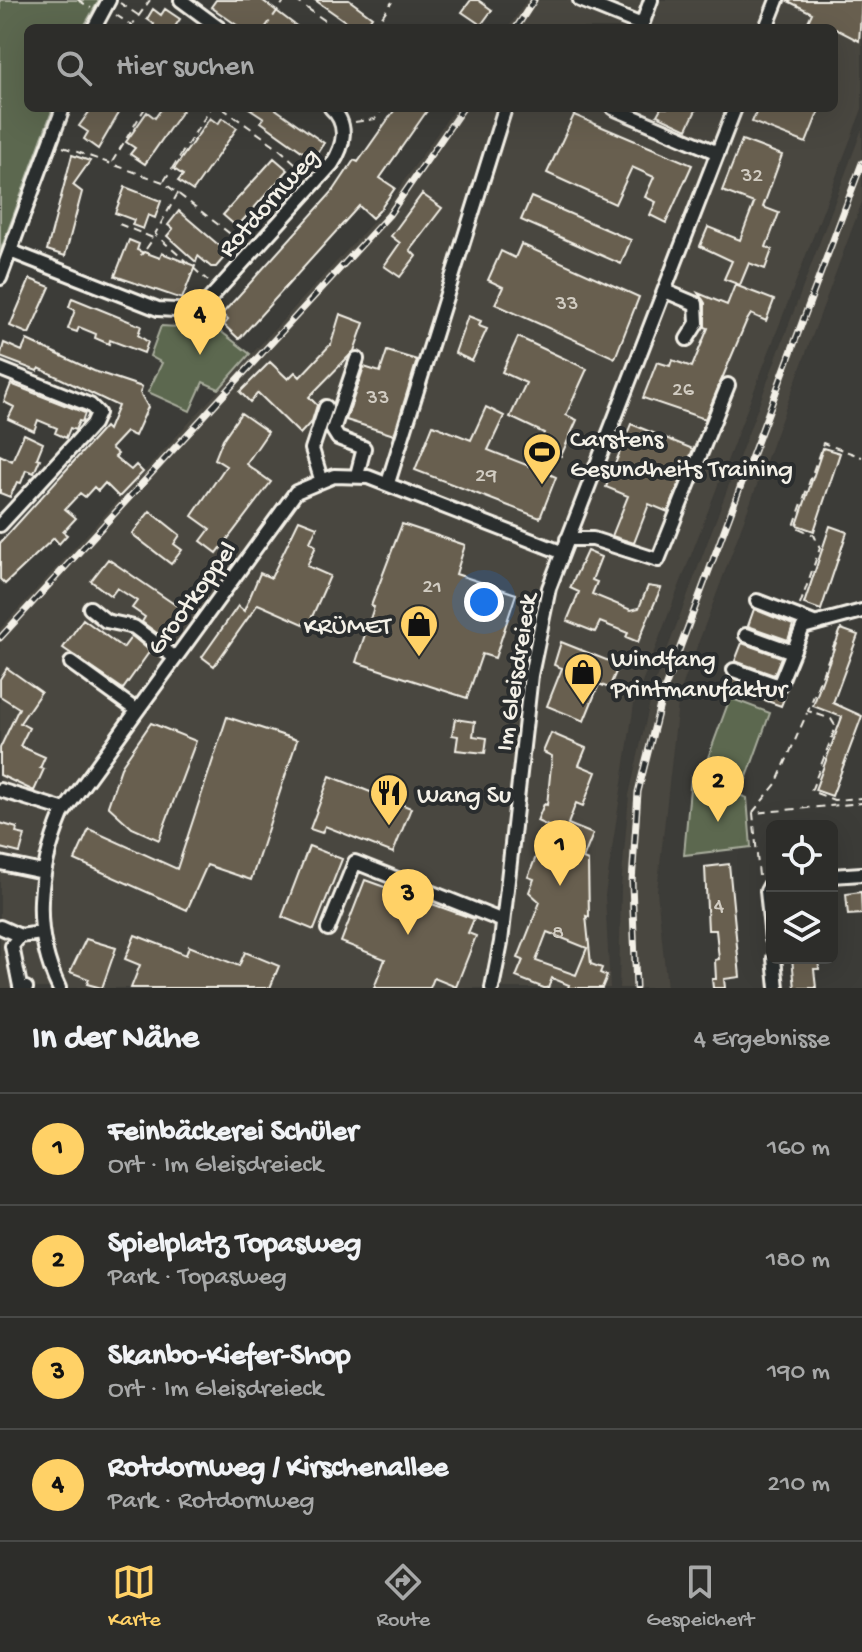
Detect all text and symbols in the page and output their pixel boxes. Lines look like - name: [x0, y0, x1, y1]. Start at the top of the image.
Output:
- search box: [24, 24, 838, 112]
- icon: search: [52, 46, 96, 90]
- text: Hier suchen: [116, 51, 254, 86]
- street label: Rotdornweg: [213, 143, 327, 265]
- house number: 32: [740, 164, 763, 190]
- pin: 4: [174, 289, 226, 355]
- house number: 33: [555, 292, 578, 318]
- house number: 26: [672, 378, 695, 404]
- house number: 33: [366, 386, 389, 412]
- place label: Carstens Gesundheits Training: [570, 426, 793, 487]
- sports icon: Carstens Gesundheits Training: [521, 431, 563, 486]
- house number: 29: [475, 464, 497, 490]
- street label: Grootkoppel: [142, 537, 245, 663]
- house number: 21: [422, 575, 442, 601]
- your location: [464, 582, 504, 622]
- street label: Im Gleisdreieck: [491, 589, 547, 754]
- shop icon: KRÜMET: [398, 603, 440, 658]
- place label: KRÜMET: [304, 613, 392, 644]
- place label: Windfang Printmanufaktur: [610, 646, 789, 707]
- shop icon: Windfang Printmanufaktur: [562, 651, 604, 706]
- pin: 2: [692, 756, 744, 822]
- restaurant icon: Wang Su: [368, 772, 410, 827]
- place label: Wang Su: [417, 782, 511, 813]
- pin: 1: [534, 820, 586, 886]
- map controls: [766, 820, 838, 964]
- button: locate: [766, 820, 838, 892]
- pin: 3: [382, 869, 434, 935]
- button: layers: [766, 892, 838, 964]
- house number: 4: [714, 894, 725, 920]
- house number: 8: [552, 921, 564, 947]
- text: In der Nähe: [32, 1020, 199, 1060]
- text: 4 Ergebnisse: [694, 1025, 830, 1056]
- text: Feinbäckerei Schüler: [108, 1116, 358, 1151]
- text: 1: [53, 1134, 63, 1165]
- text: 160 m: [767, 1134, 830, 1165]
- text: Ort · Im Gleisdreieck: [108, 1151, 323, 1182]
- text: Spielplatz Topasweg: [108, 1228, 361, 1263]
- text: 2: [52, 1246, 64, 1277]
- text: 180 m: [766, 1246, 830, 1277]
- text: Park · Topasweg: [108, 1263, 287, 1294]
- text: Skanbo-Kiefer-Shop: [108, 1340, 351, 1375]
- text: 3: [51, 1358, 65, 1389]
- text: 190 m: [767, 1358, 830, 1389]
- text: Ort · Im Gleisdreieck: [108, 1375, 323, 1406]
- text: Rotdornweg / Kirschenallee: [108, 1452, 448, 1487]
- text: 4: [52, 1470, 64, 1501]
- text: 210 m: [767, 1470, 830, 1501]
- text: Park · Rotdornweg: [108, 1487, 314, 1518]
- tab: Karte: [108, 1560, 161, 1634]
- tab: Route: [377, 1560, 430, 1634]
- tab: Gespeichert: [646, 1560, 754, 1634]

